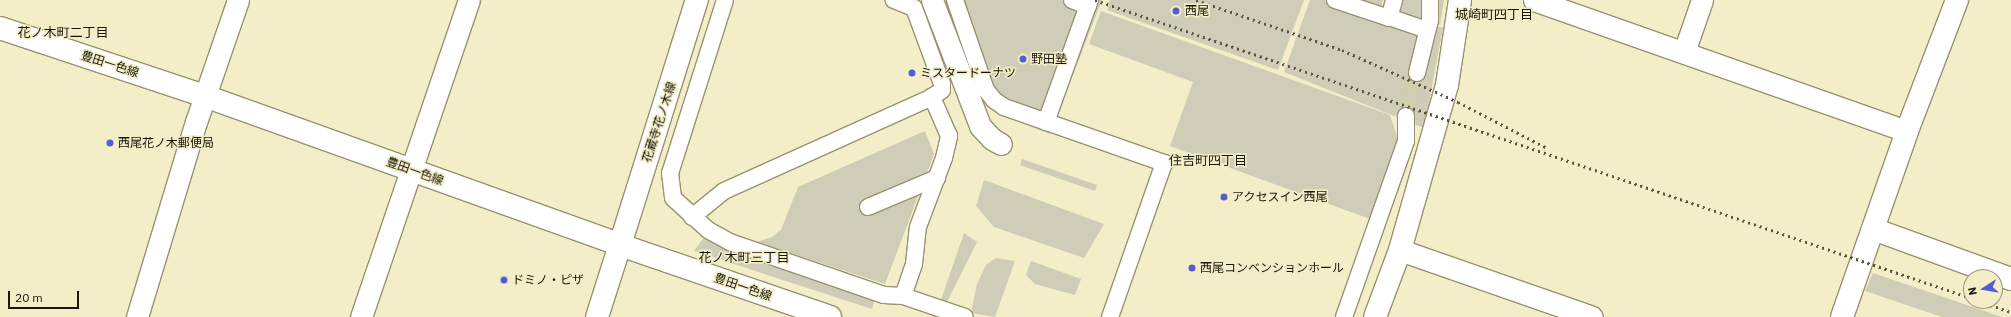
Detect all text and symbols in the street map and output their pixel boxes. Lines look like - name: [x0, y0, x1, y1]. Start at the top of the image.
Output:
- place label: 西尾: [1185, 4, 1209, 18]
- marker: 西尾: [1170, 5, 1182, 17]
- district label: 城崎町四丁目: [1455, 7, 1533, 23]
- district label: 花ノ木町二丁目: [18, 25, 108, 41]
- street label: 豊田一色線: [79, 48, 141, 80]
- place label: 野田塾: [1031, 52, 1067, 66]
- marker: 野田塾: [1018, 54, 1028, 64]
- place label: ミスタードーナツ: [920, 66, 1016, 80]
- marker: ミスタードーナツ: [907, 68, 917, 78]
- street label: 花蔵寺花ノ木線: [639, 80, 679, 164]
- place label: 西尾花ノ木郵便局: [118, 136, 214, 150]
- marker: 西尾花ノ木郵便局: [105, 138, 115, 148]
- district label: 住吉町四丁目: [1169, 153, 1247, 169]
- street label: 豊田一色線: [384, 154, 446, 188]
- place label: アクセスイン西尾: [1232, 190, 1328, 204]
- marker: アクセスイン西尾: [1219, 192, 1229, 202]
- district label: 花ノ木町三丁目: [699, 250, 789, 266]
- place label: 西尾コンベンションホール: [1200, 261, 1344, 275]
- marker: 西尾コンベンションホール: [1187, 263, 1197, 273]
- north arrow: [1963, 269, 2003, 309]
- street label: 豊田一色線: [712, 270, 774, 304]
- place label: ドミノ・ピザ: [512, 273, 584, 287]
- marker: ドミノ・ピザ: [499, 275, 509, 285]
- scale bar: [10, 283, 81, 309]
- text: N: [1965, 286, 1980, 297]
- text: 20 m: [15, 290, 43, 305]

